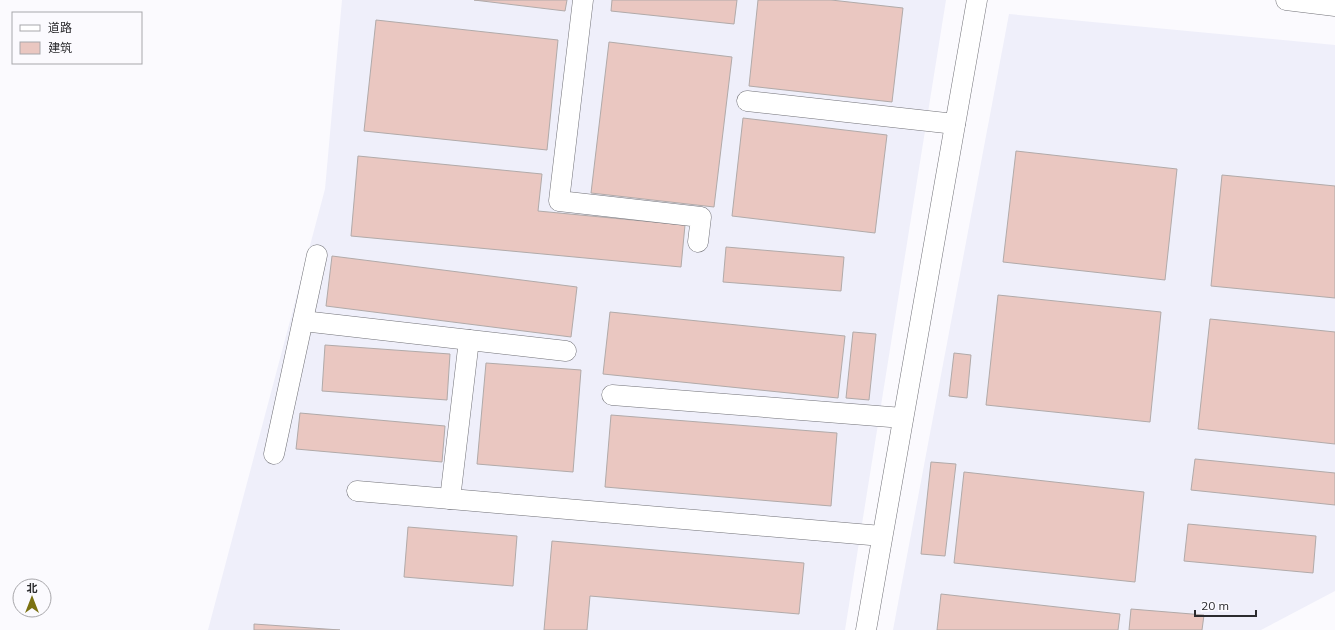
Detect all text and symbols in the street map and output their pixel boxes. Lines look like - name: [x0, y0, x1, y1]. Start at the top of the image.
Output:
- legend: [12, 12, 142, 64]
- text: 道路: [48, 20, 72, 35]
- text: 建筑: [48, 40, 72, 55]
- north arrow: [12, 578, 52, 618]
- text: 北: [27, 581, 38, 595]
- scale bar: [1195, 592, 1256, 618]
- text: 20 m: [1201, 598, 1229, 613]

